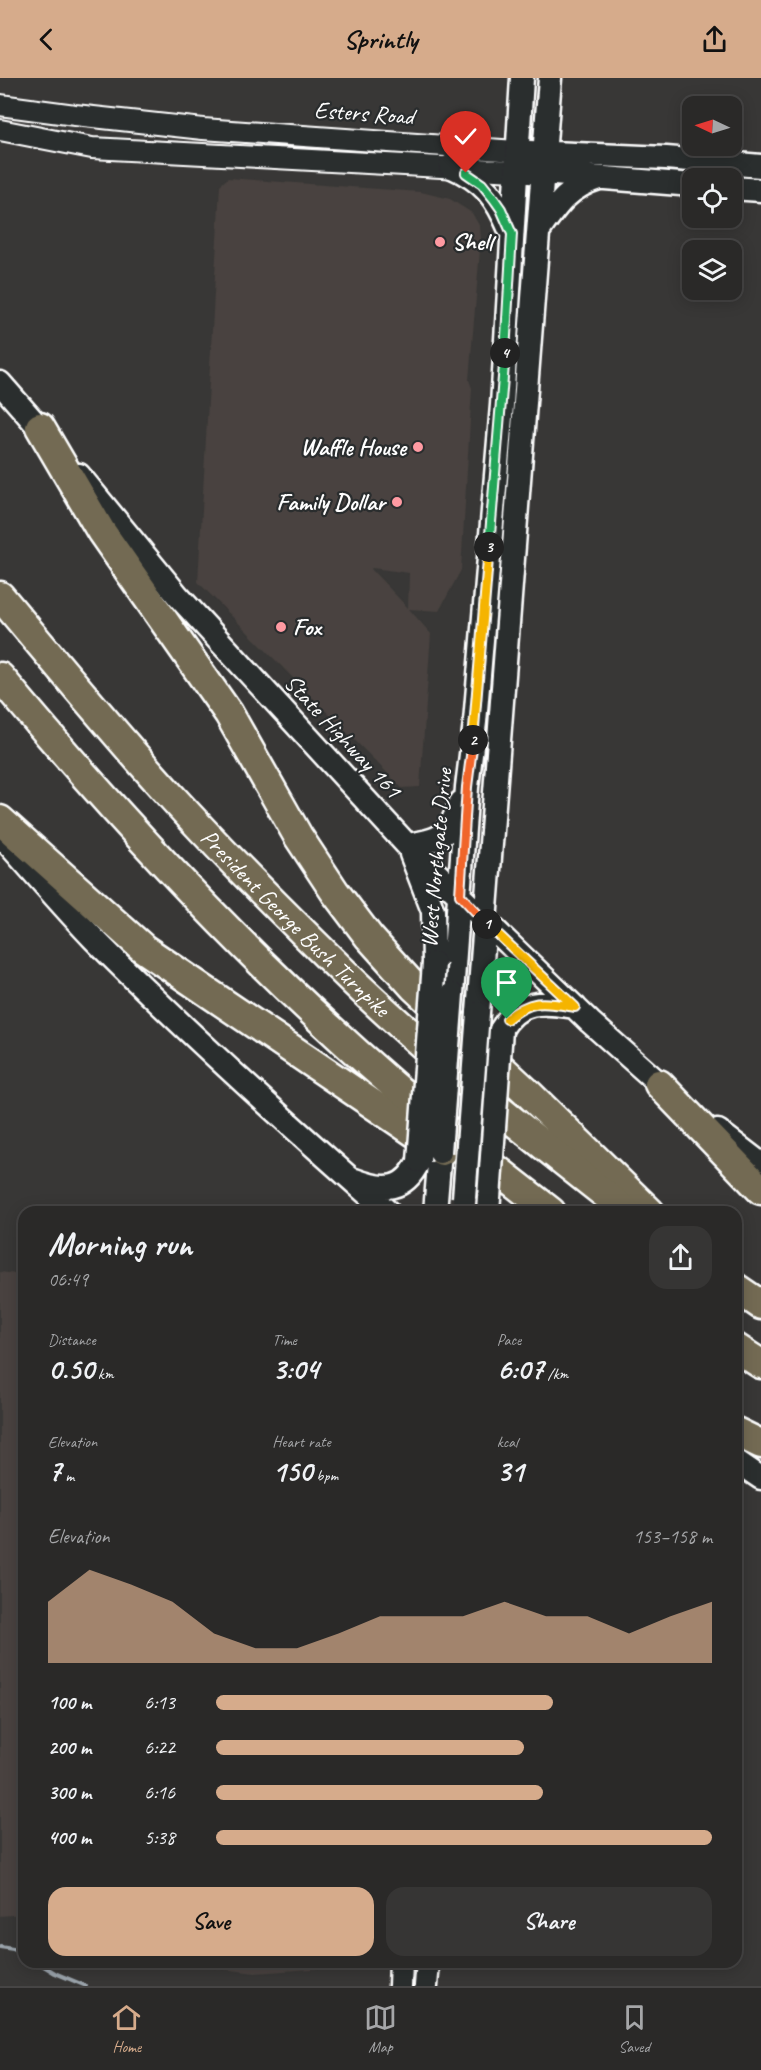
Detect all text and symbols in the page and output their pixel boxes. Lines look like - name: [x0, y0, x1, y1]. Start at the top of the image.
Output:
- text: Sprintly: [344, 22, 417, 56]
- icon: back: [30, 23, 63, 56]
- icon: share: [698, 23, 731, 56]
- street label: Esters Road: [313, 95, 418, 132]
- north arrow: [682, 96, 742, 156]
- map controls: [682, 96, 742, 300]
- pin: [440, 111, 491, 173]
- icon: check: [449, 120, 482, 153]
- button: locate: [682, 168, 742, 228]
- place label: Shell: [452, 227, 497, 257]
- marker: Shell: [433, 235, 447, 249]
- button: layers: [682, 240, 742, 300]
- pin: 4: [490, 338, 520, 368]
- text: 4: [501, 343, 509, 363]
- place label: Waffle House: [300, 432, 408, 462]
- marker: Waffle House: [411, 440, 425, 454]
- place label: Family Dollar: [277, 487, 387, 517]
- marker: Family Dollar: [390, 495, 404, 509]
- pin: 3: [474, 532, 504, 562]
- text: 3: [485, 537, 493, 557]
- place label: Fox: [293, 612, 322, 642]
- marker: Fox: [274, 620, 288, 634]
- street label: State Highway 161: [278, 668, 409, 805]
- pin: 2: [458, 725, 488, 755]
- text: 2: [469, 730, 477, 750]
- street label: West Northgate Drive: [413, 765, 459, 949]
- street label: President George Bush Turnpike: [194, 823, 398, 1025]
- pin: 1: [472, 909, 502, 939]
- text: 1: [483, 914, 491, 934]
- pin: [481, 957, 532, 1019]
- icon: arrive: [490, 966, 523, 999]
- text: Morning run: [48, 1223, 192, 1265]
- button: share: [649, 1226, 712, 1289]
- text: 06:49: [48, 1267, 88, 1292]
- text: Distance: [48, 1330, 96, 1350]
- text: Time: [272, 1330, 297, 1350]
- text: Pace: [497, 1330, 521, 1350]
- text: 0.50: [48, 1350, 94, 1388]
- text: 3:04: [272, 1350, 319, 1388]
- text: 6:07: [497, 1350, 544, 1388]
- text: km: [94, 1364, 113, 1384]
- text: /km: [544, 1364, 568, 1384]
- text: Elevation: [48, 1432, 97, 1452]
- text: Heart rate: [272, 1432, 331, 1452]
- text: kcal: [497, 1432, 518, 1452]
- text: 7: [48, 1452, 61, 1490]
- text: 150: [272, 1452, 312, 1490]
- text: 31: [497, 1452, 524, 1490]
- text: m: [61, 1466, 74, 1486]
- text: bpm: [312, 1466, 338, 1486]
- text: Elevation: [48, 1524, 110, 1549]
- text: 153–158 m: [633, 1524, 712, 1549]
- text: 100 m: [48, 1690, 91, 1715]
- text: 6:13: [144, 1690, 175, 1715]
- text: 200 m: [48, 1735, 91, 1760]
- text: 6:22: [144, 1735, 175, 1760]
- text: 300 m: [48, 1780, 91, 1805]
- text: 6:16: [144, 1780, 175, 1805]
- text: 400 m: [48, 1825, 91, 1850]
- text: 5:38: [144, 1825, 175, 1850]
- button: Save: [48, 1887, 374, 1956]
- button: Share: [386, 1887, 712, 1956]
- tab: Home: [110, 2001, 143, 2057]
- tab: Map: [364, 2001, 397, 2057]
- tab: Saved: [618, 2001, 651, 2057]

